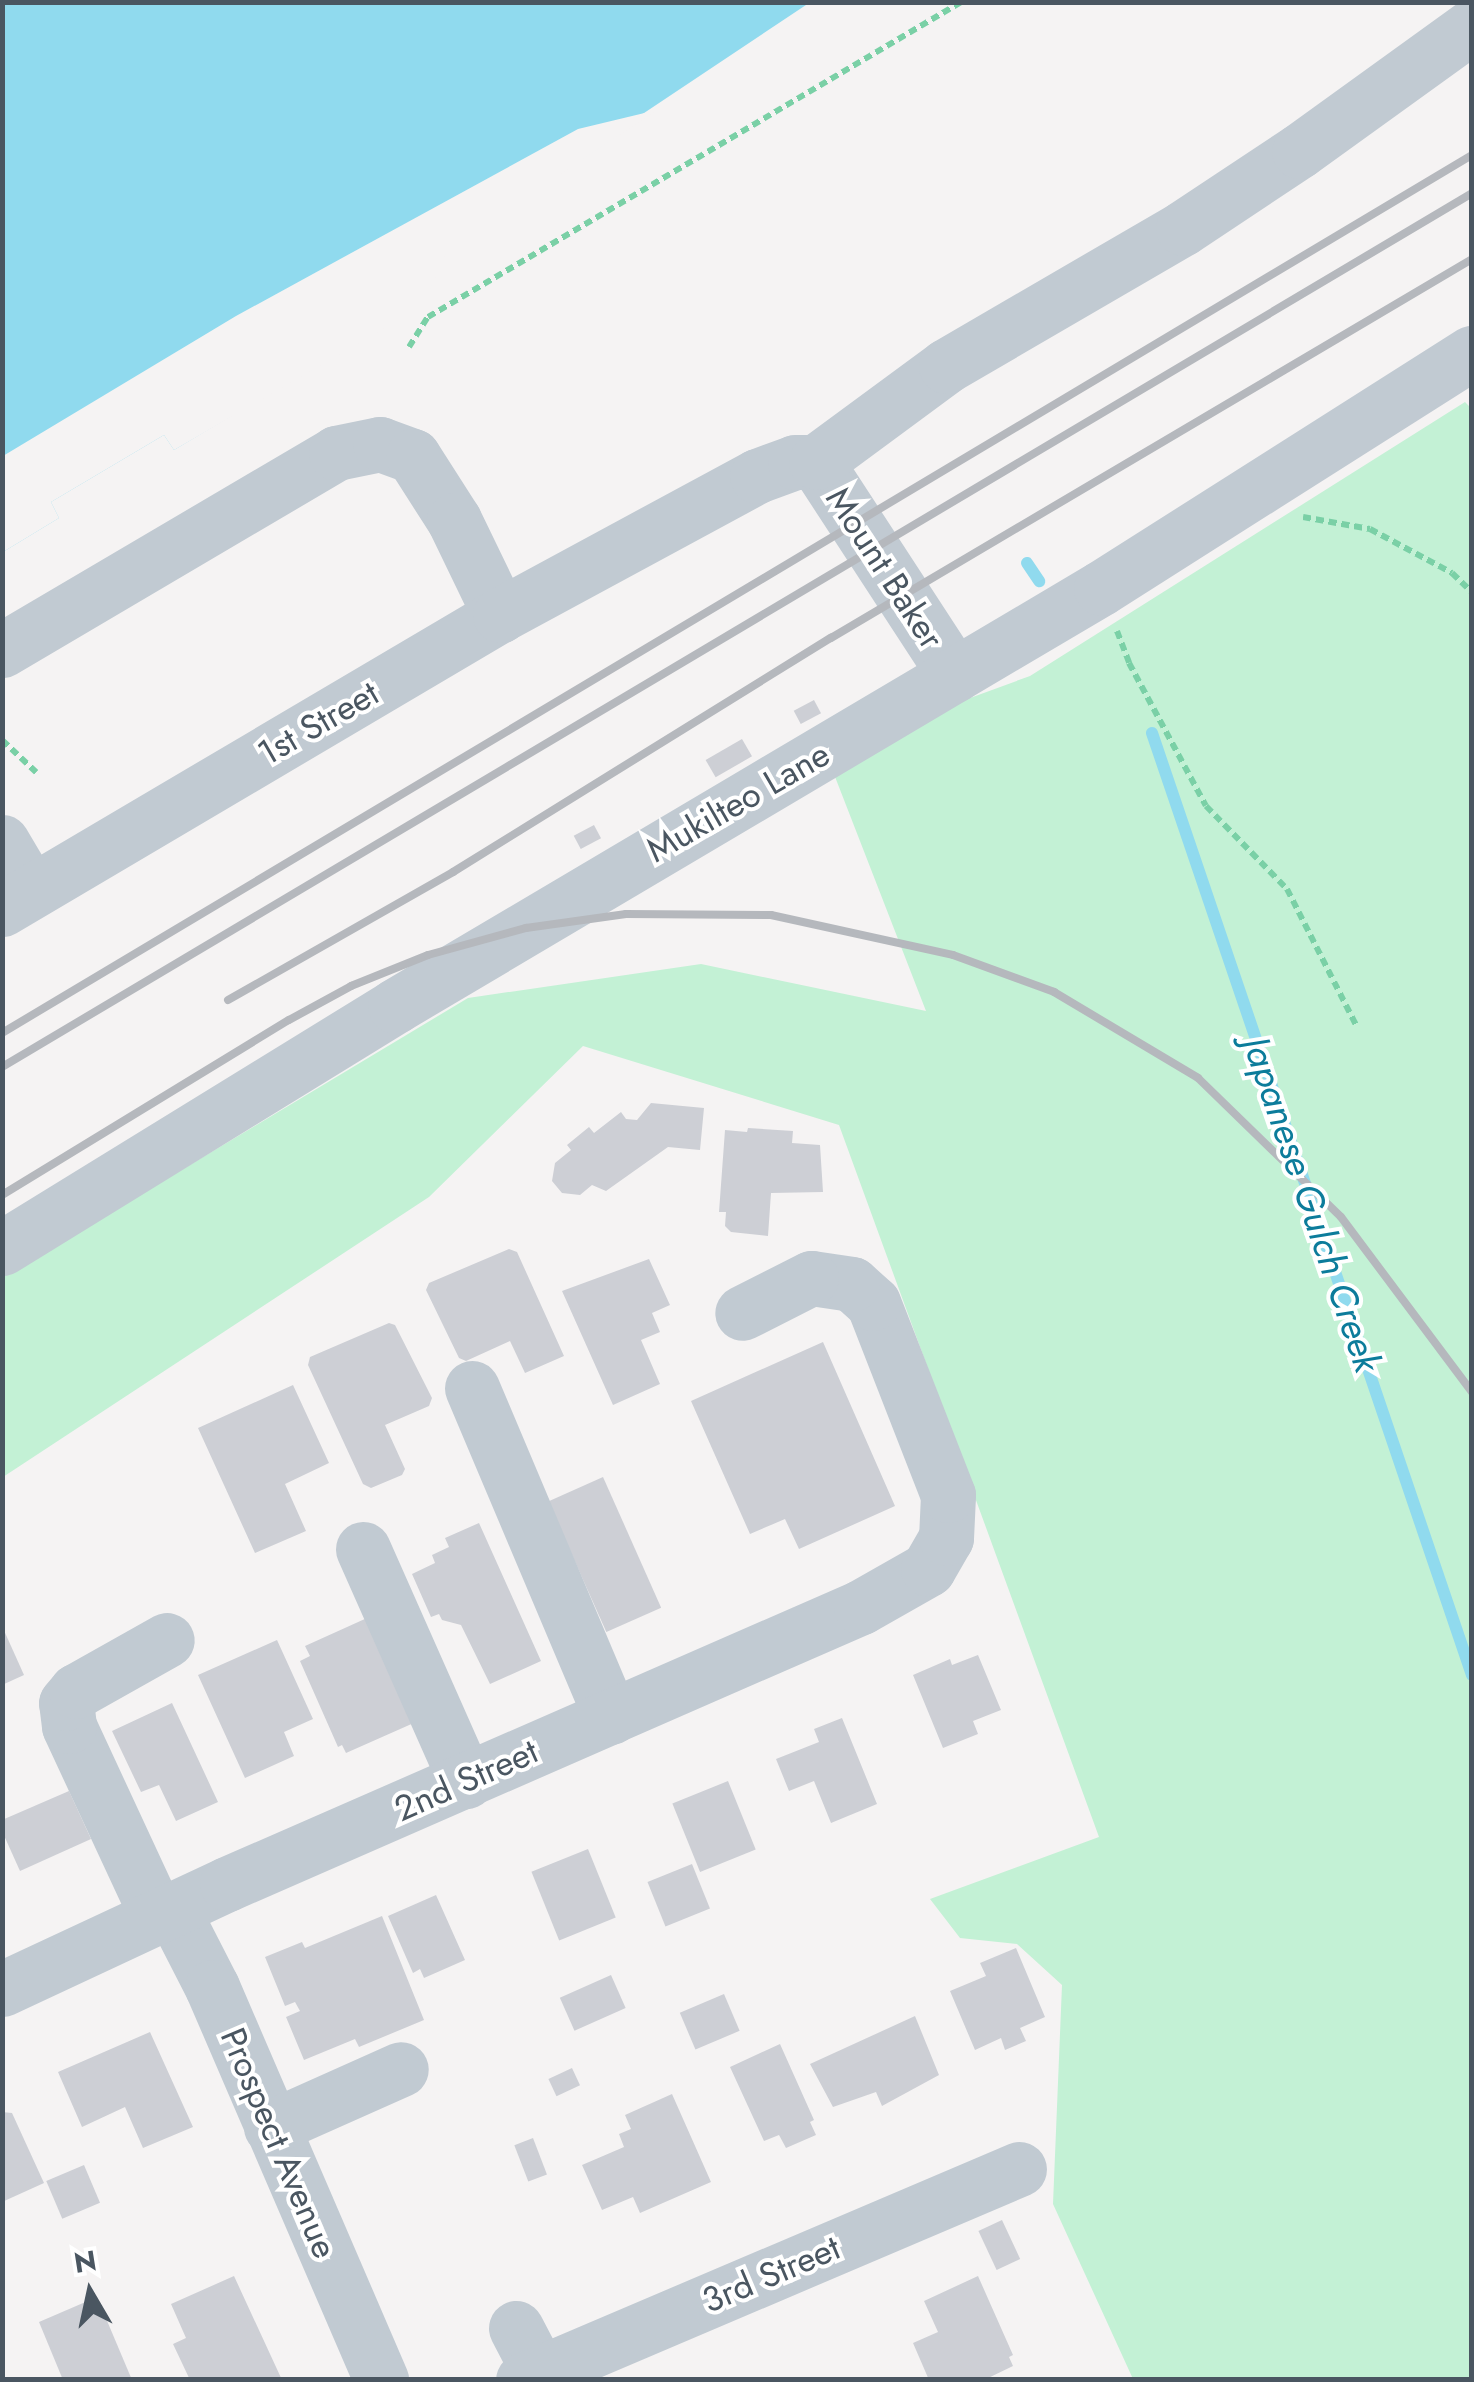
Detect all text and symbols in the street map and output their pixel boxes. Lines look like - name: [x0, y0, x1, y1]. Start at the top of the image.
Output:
- street label: Mount Baker: [817, 479, 953, 657]
- street label: 1st Street: [250, 672, 386, 774]
- street label: Mukilteo Lane: [639, 733, 837, 871]
- water label: Japanese Gulch Creek: [1233, 1030, 1391, 1378]
- street label: 2nd Street: [388, 1730, 544, 1830]
- street label: Prospect Avenue: [212, 2022, 346, 2264]
- street label: 3rd Street: [696, 2226, 846, 2322]
- text: N: [71, 2240, 99, 2284]
- north arrow: [40, 2242, 140, 2342]

